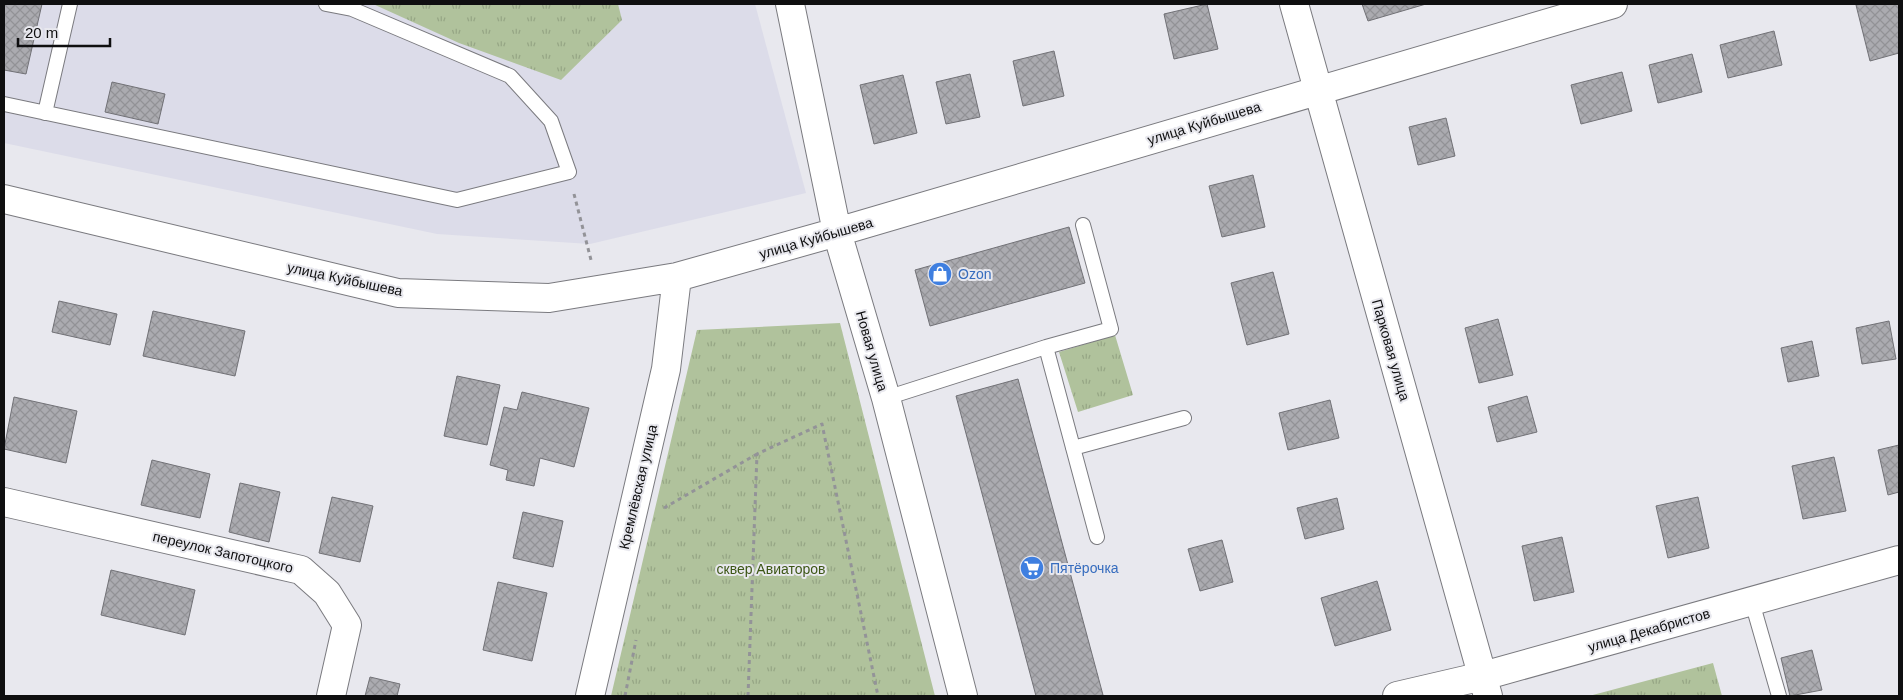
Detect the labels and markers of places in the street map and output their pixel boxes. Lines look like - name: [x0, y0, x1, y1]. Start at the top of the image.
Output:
- shop icon: Ozon: [927, 261, 953, 287]
- place label: Ozon: [958, 266, 991, 282]
- supermarket icon: Пятёрочка: [1019, 555, 1045, 581]
- place label: Пятёрочка: [1050, 560, 1119, 576]

